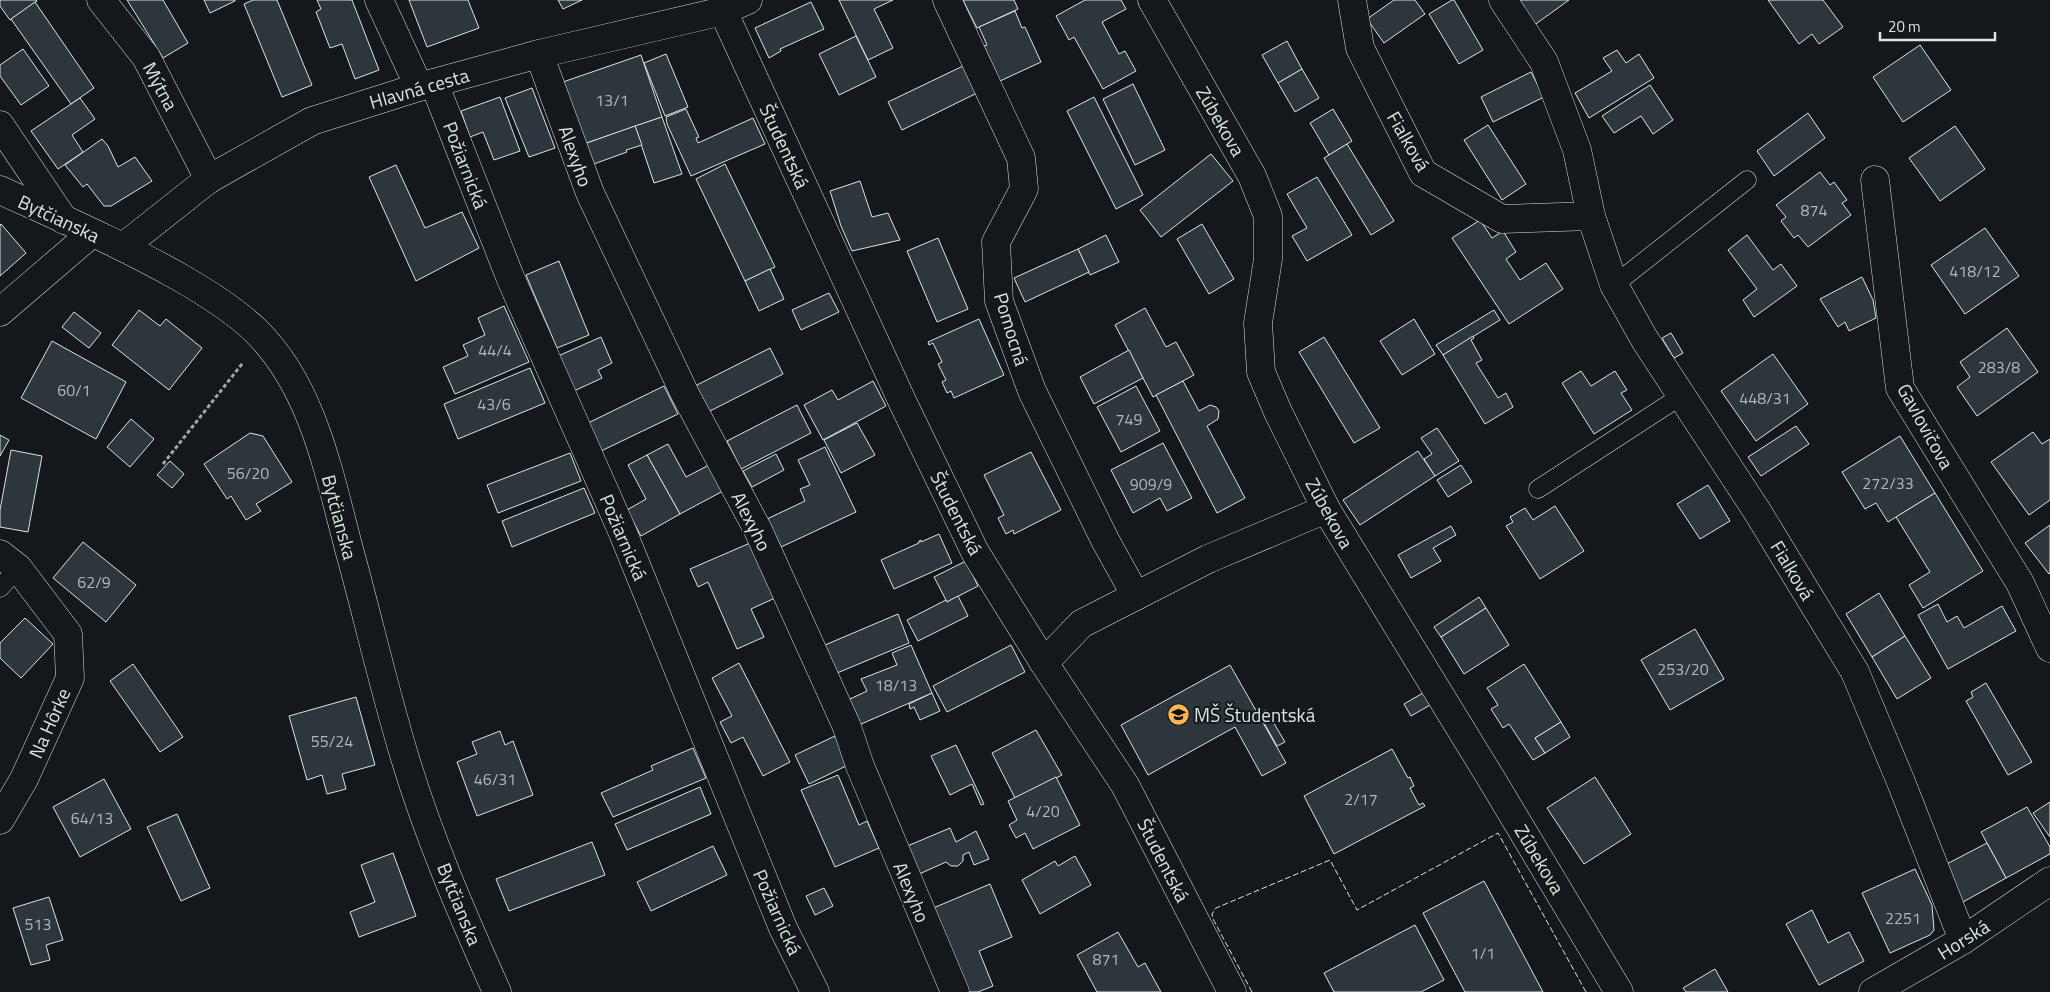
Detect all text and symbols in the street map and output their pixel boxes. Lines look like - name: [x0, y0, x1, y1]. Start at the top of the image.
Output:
- scale bar: [1880, 10, 1995, 42]
- text: 20 m: [1888, 15, 1921, 38]
- street label: Mýtna: [136, 56, 186, 116]
- street label: Hlavná cesta: [366, 60, 473, 116]
- street label: Zúbekova: [1189, 80, 1253, 162]
- house number: 13/1: [595, 88, 629, 112]
- street label: Študentská: [753, 99, 818, 194]
- street label: Fialková: [1380, 105, 1438, 177]
- street label: Požiarnická: [436, 117, 496, 213]
- street label: Alexyho: [552, 121, 600, 191]
- street label: Bytčianska: [13, 186, 105, 250]
- house number: 874: [1801, 198, 1827, 222]
- house number: 418/12: [1949, 259, 2001, 283]
- street label: Pomocná: [987, 289, 1037, 370]
- house number: 44/4: [478, 338, 512, 362]
- house number: 283/8: [1978, 355, 2020, 379]
- house number: 60/1: [57, 378, 91, 402]
- street label: Gavlovičova: [1890, 378, 1962, 475]
- house number: 448/31: [1739, 386, 1791, 410]
- house number: 43/6: [477, 392, 511, 416]
- house number: 749: [1116, 407, 1142, 431]
- house number: 56/20: [227, 461, 269, 485]
- street label: Študentská: [923, 466, 991, 560]
- street label: Bytčianska: [315, 471, 365, 563]
- house number: 272/33: [1862, 471, 1914, 495]
- house number: 909/9: [1130, 472, 1172, 496]
- street label: Zúbekova: [1299, 472, 1362, 554]
- street label: Alexyho: [725, 486, 779, 556]
- street label: Požiarnická: [593, 489, 655, 585]
- street label: Fialková: [1764, 535, 1822, 606]
- house number: 62/9: [77, 570, 111, 594]
- house number: 253/20: [1657, 657, 1709, 681]
- house number: 18/13: [875, 673, 917, 697]
- street label: Na Hôrke: [21, 683, 77, 763]
- place label: MŠ Študentská: [1194, 700, 1316, 729]
- school or university icon: MŠ Študentská: [1166, 702, 1190, 726]
- house number: 55/24: [311, 729, 353, 753]
- house number: 46/31: [474, 767, 516, 791]
- house number: 2/17: [1344, 787, 1378, 811]
- house number: 4/20: [1026, 799, 1060, 823]
- house number: 64/13: [71, 806, 113, 830]
- street label: Študentská: [1130, 813, 1198, 907]
- street label: Zúbekova: [1508, 819, 1572, 900]
- street label: Alexyho: [886, 857, 938, 927]
- street label: Bytčianska: [430, 858, 490, 950]
- street label: Požiarnická: [746, 864, 810, 960]
- house number: 2251: [1885, 906, 1921, 930]
- street label: Horská: [1931, 911, 1995, 966]
- house number: 513: [25, 912, 51, 936]
- house number: 1/1: [1471, 941, 1495, 965]
- house number: 871: [1093, 947, 1119, 971]

